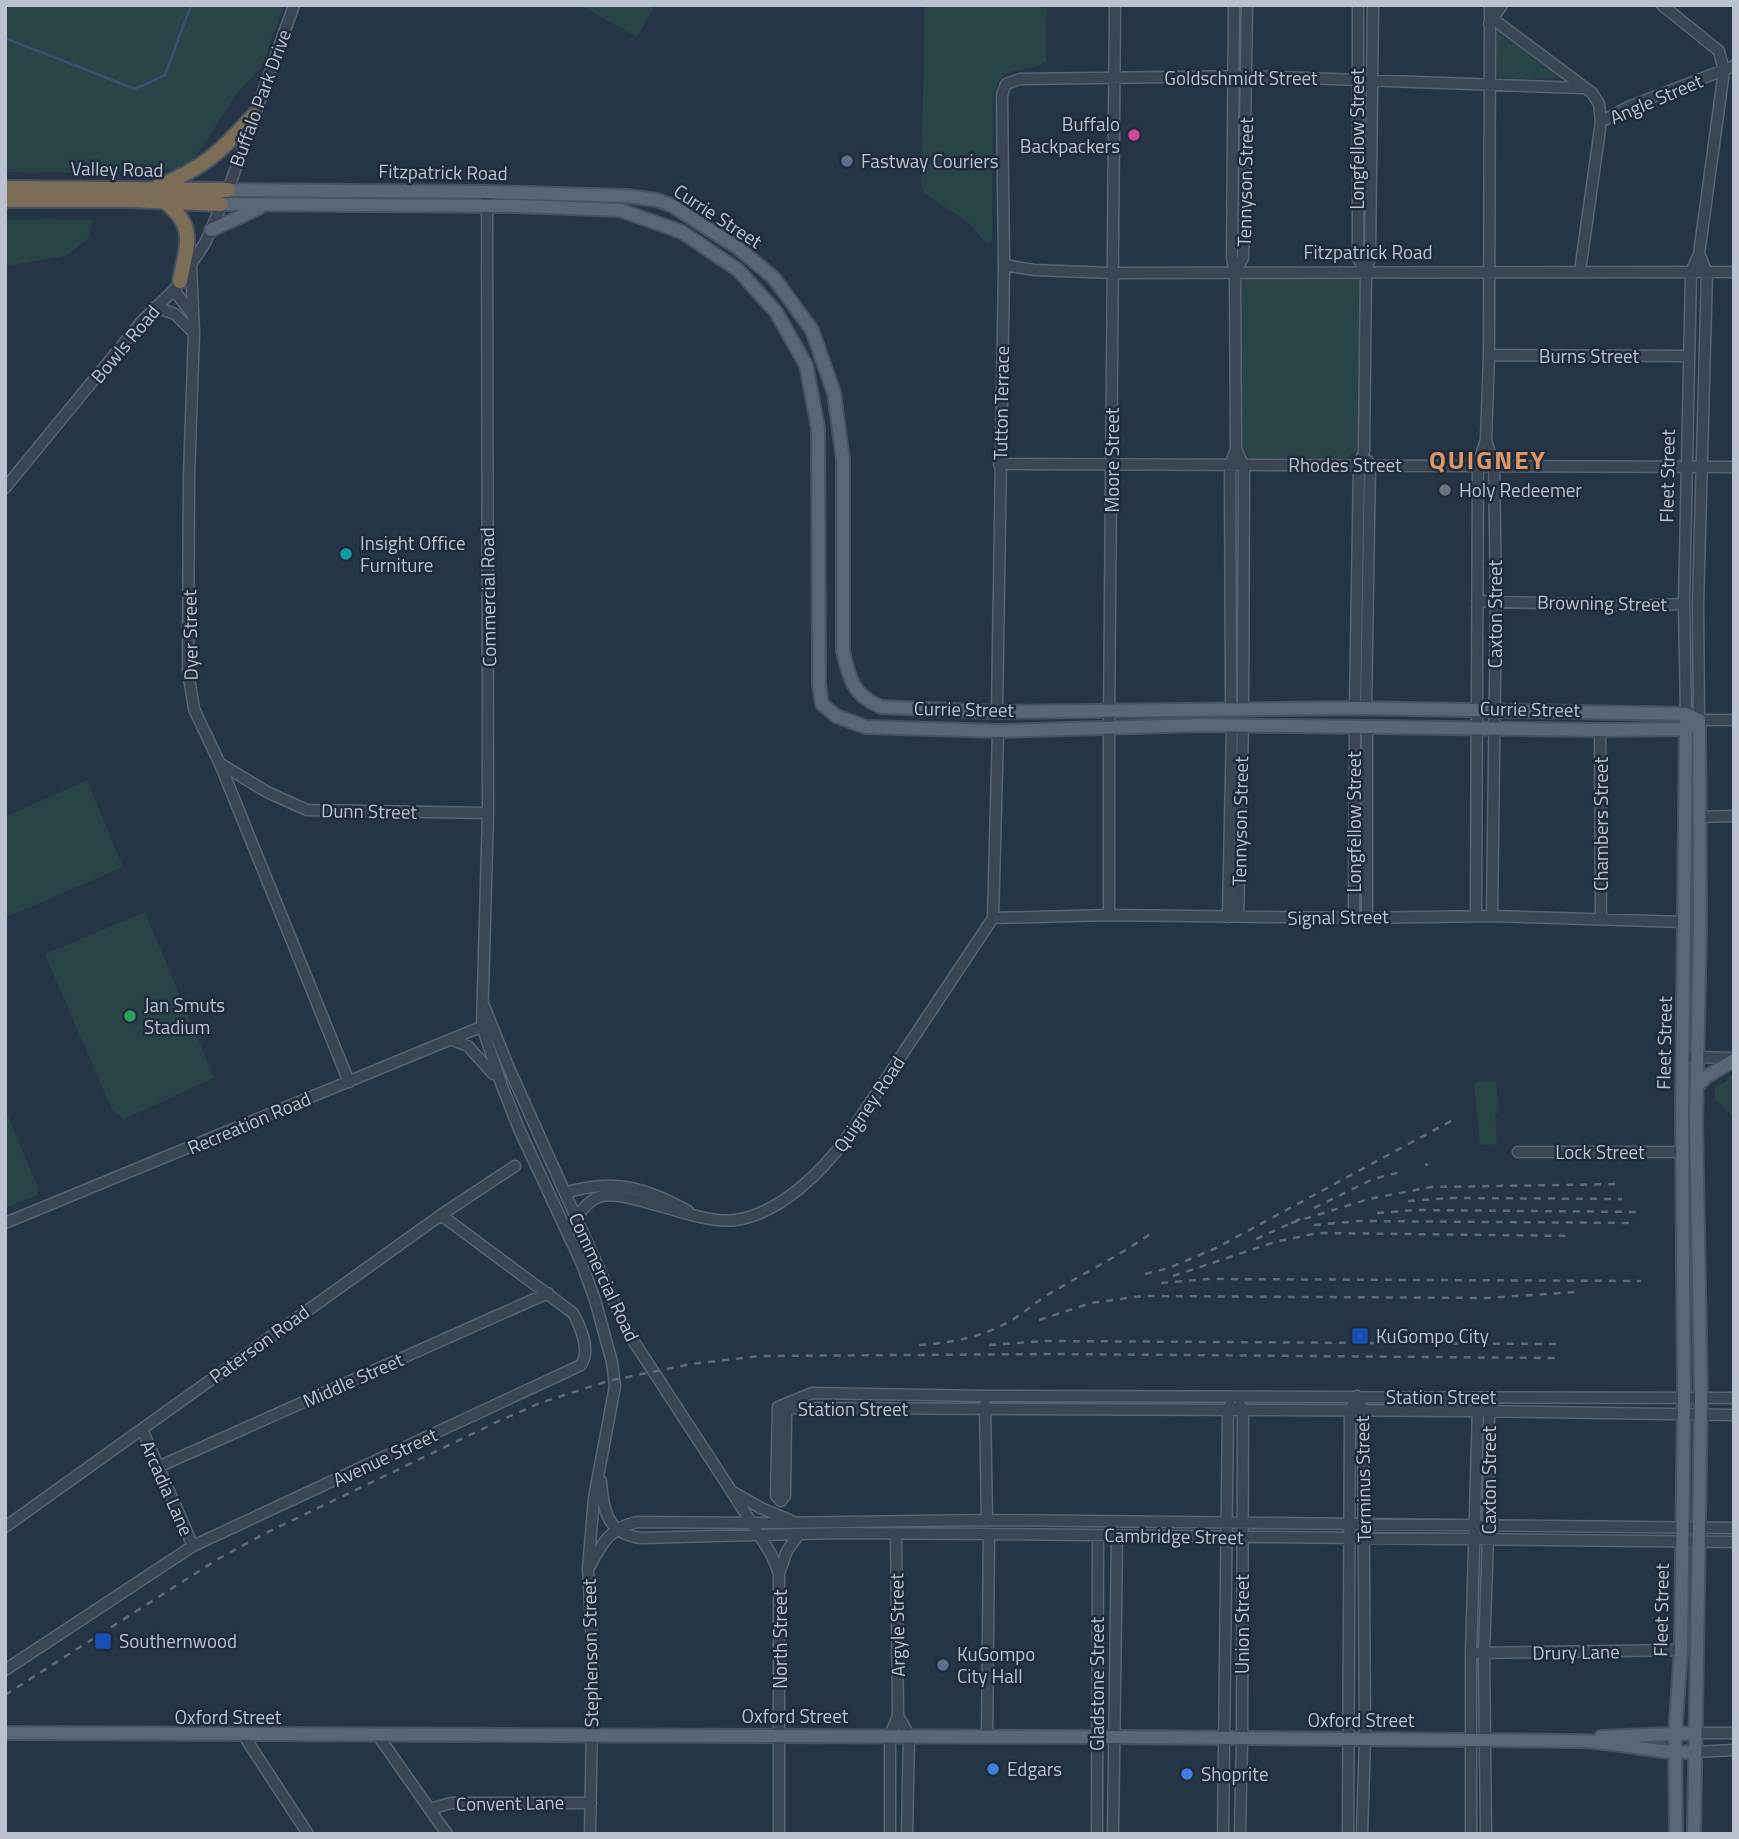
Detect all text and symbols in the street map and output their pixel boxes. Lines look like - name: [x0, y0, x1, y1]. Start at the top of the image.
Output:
- street label: Buffalo Park Drive: [221, 25, 298, 171]
- street label: Goldschmidt Street: [1164, 63, 1318, 92]
- street label: Angle Street: [1605, 66, 1707, 131]
- street label: Longfellow Street: [1342, 68, 1371, 210]
- place label: Buffalo Backpackers: [1020, 109, 1120, 160]
- street label: Tennyson Street: [1229, 117, 1260, 247]
- marker: Buffalo Backpackers: [1126, 127, 1142, 143]
- place label: Fastway Couriers: [861, 146, 999, 175]
- street label: Valley Road: [70, 153, 164, 184]
- marker: Fastway Couriers: [839, 153, 855, 169]
- street label: Fitzpatrick Road: [378, 156, 508, 187]
- street label: Currie Street: [668, 176, 768, 255]
- street label: Fitzpatrick Road: [1303, 237, 1433, 266]
- street label: Bowls Road: [83, 298, 166, 389]
- street label: Burns Street: [1539, 341, 1640, 370]
- street label: Tutton Terrace: [985, 346, 1016, 460]
- street label: Moore Street: [1097, 407, 1126, 513]
- street label: Fleet Street: [1651, 429, 1682, 523]
- district label: QUIGNEY: [1429, 440, 1547, 479]
- street label: Rhodes Street: [1288, 450, 1402, 479]
- place label: Holy Redeemer: [1459, 475, 1582, 504]
- marker: Holy Redeemer: [1437, 482, 1453, 498]
- street label: Commercial Road: [472, 527, 503, 667]
- place label: Insight Office Furniture: [360, 528, 466, 579]
- marker: Insight Office Furniture: [338, 546, 354, 562]
- street label: Caxton Street: [1480, 559, 1509, 668]
- street label: Browning Street: [1537, 587, 1668, 618]
- street label: Dyer Street: [174, 589, 205, 681]
- street label: Currie Street: [914, 693, 1015, 724]
- street label: Currie Street: [1480, 693, 1581, 724]
- street label: Longfellow Street: [1339, 751, 1368, 893]
- street label: Tennyson Street: [1224, 756, 1255, 886]
- street label: Chambers Street: [1586, 757, 1615, 891]
- street label: Dunn Street: [321, 795, 418, 826]
- street label: Signal Street: [1287, 901, 1389, 932]
- place label: Jan Smuts Stadium: [144, 990, 225, 1041]
- street label: Fleet Street: [1648, 996, 1679, 1090]
- marker: Jan Smuts Stadium: [122, 1008, 138, 1024]
- street label: Quigney Road: [826, 1050, 912, 1158]
- street label: Recreation Road: [183, 1084, 315, 1162]
- street label: Lock Street: [1555, 1137, 1645, 1166]
- street label: Commercial Road: [562, 1207, 647, 1346]
- street label: Paterson Road: [202, 1297, 315, 1390]
- place label: KuGompo City: [1376, 1321, 1489, 1350]
- marker: KuGompo City: [1350, 1326, 1370, 1346]
- street label: Middle Street: [298, 1344, 408, 1415]
- street label: Station Street: [1386, 1382, 1497, 1411]
- street label: Station Street: [798, 1394, 909, 1423]
- street label: Terminus Street: [1347, 1415, 1378, 1543]
- street label: Avenue Street: [328, 1419, 442, 1493]
- street label: Caxton Street: [1474, 1425, 1503, 1534]
- street label: Arcadia Lane: [133, 1435, 201, 1540]
- street label: Cambridge Street: [1104, 1520, 1244, 1551]
- street label: Fleet Street: [1645, 1563, 1676, 1657]
- street label: Argyle Street: [881, 1573, 912, 1677]
- street label: Union Street: [1227, 1574, 1256, 1674]
- street label: Stephenson Street: [574, 1578, 605, 1728]
- street label: North Street: [765, 1589, 794, 1689]
- street label: Gladstone Street: [1082, 1617, 1111, 1751]
- place label: Southernwood: [119, 1626, 237, 1655]
- marker: Southernwood: [93, 1631, 113, 1651]
- street label: Drury Lane: [1532, 1636, 1620, 1667]
- place label: KuGompo City Hall: [957, 1639, 1035, 1690]
- marker: KuGompo City Hall: [935, 1657, 951, 1673]
- street label: Oxford Street: [742, 1701, 849, 1730]
- street label: Oxford Street: [175, 1702, 282, 1731]
- street label: Oxford Street: [1308, 1705, 1415, 1734]
- place label: Edgars: [1007, 1754, 1062, 1783]
- place label: Shoprite: [1201, 1759, 1269, 1788]
- marker: Edgars: [985, 1761, 1001, 1777]
- marker: Shoprite: [1179, 1766, 1195, 1782]
- street label: Convent Lane: [456, 1787, 564, 1818]

